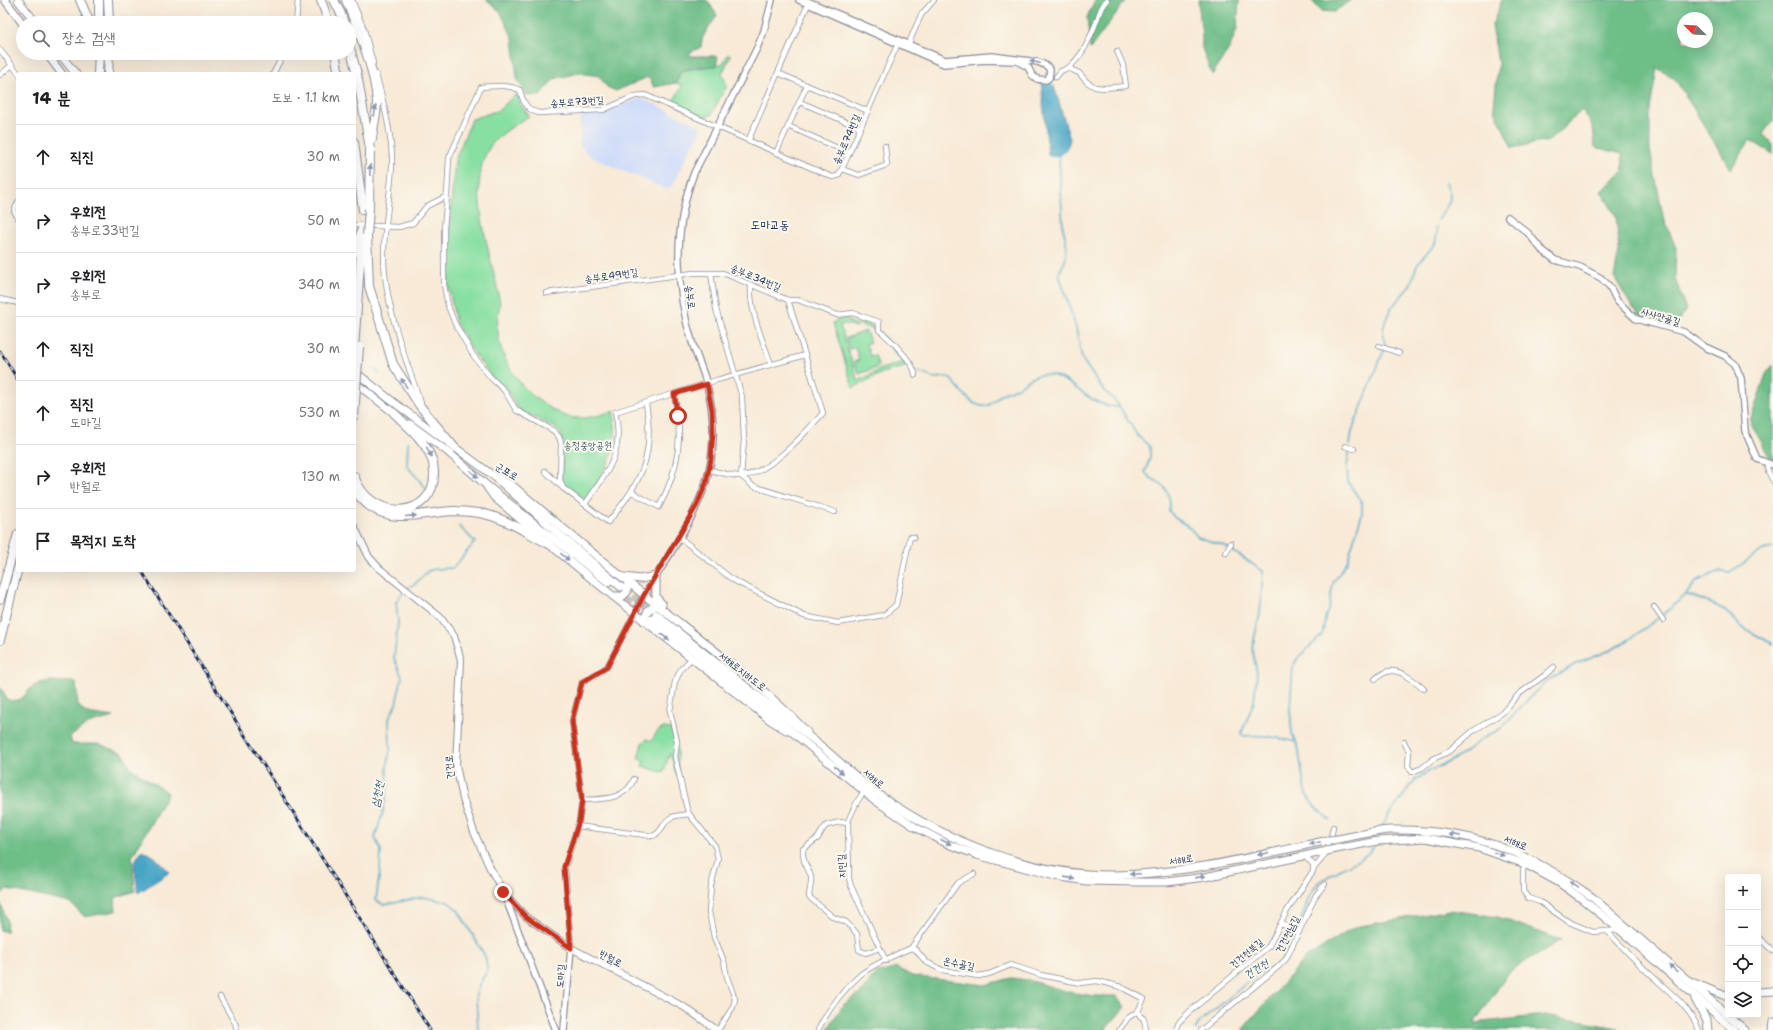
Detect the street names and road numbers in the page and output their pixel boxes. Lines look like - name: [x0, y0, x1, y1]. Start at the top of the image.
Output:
- street label: 송부로73번길: [550, 93, 604, 110]
- street label: 송부로74번길: [830, 112, 863, 166]
- street label: 송부로34번길: [728, 261, 783, 294]
- street label: 송부로49번길: [584, 265, 639, 286]
- street label: 송부로: [682, 284, 699, 310]
- street label: 사사안골길: [1640, 304, 1682, 329]
- street label: 군포로: [493, 460, 520, 483]
- street label: 서해로지하도로: [716, 649, 769, 694]
- street label: 건건로: [442, 754, 457, 780]
- street label: 서해로: [860, 766, 887, 791]
- street label: 서해로: [1502, 832, 1529, 853]
- street label: 서해로: [1168, 851, 1194, 868]
- street label: 지인길: [835, 854, 848, 878]
- street label: 건건천남길: [1273, 913, 1302, 955]
- street label: 건건천북길: [1227, 935, 1265, 971]
- street label: 반월로: [597, 947, 624, 970]
- street label: 온수골길: [942, 954, 976, 973]
- street label: 도마길: [553, 963, 568, 989]

